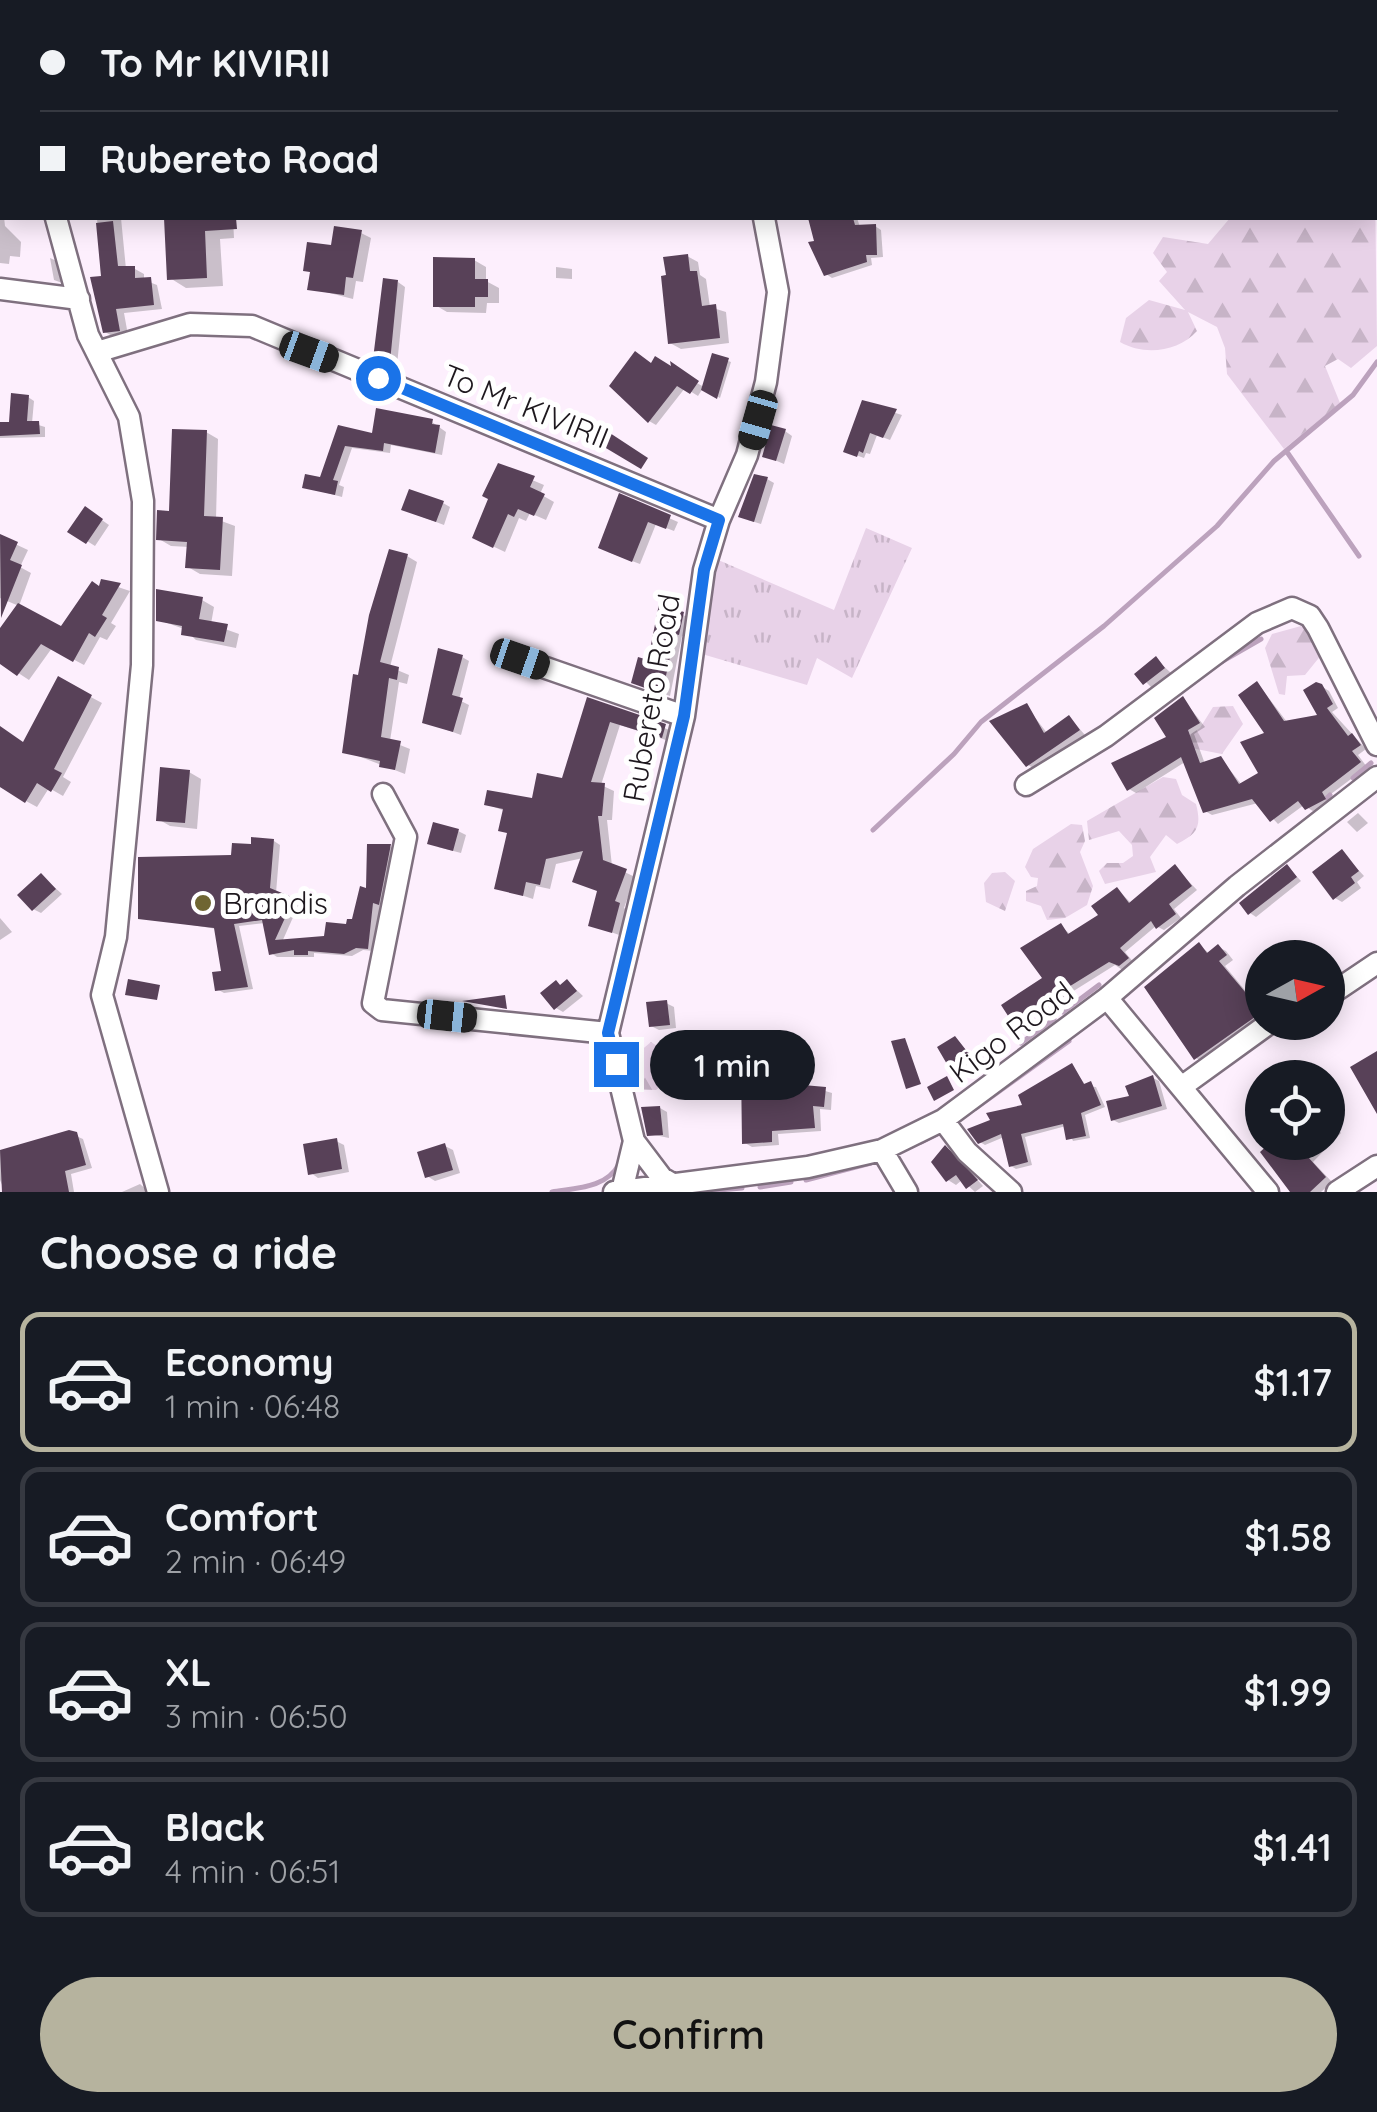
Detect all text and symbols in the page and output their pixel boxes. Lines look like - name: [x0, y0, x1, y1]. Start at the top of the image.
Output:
- text: To Mr KIVIRII: [100, 39, 330, 87]
- text: Rubereto Road: [100, 135, 379, 183]
- car: [276, 328, 342, 376]
- street label: To Mr KIVIRII: [437, 355, 615, 457]
- route start: [356, 356, 401, 401]
- car: [735, 387, 781, 453]
- street label: Rubereto Road: [614, 591, 688, 805]
- car: [487, 635, 553, 683]
- place label: Brandis: [223, 884, 328, 922]
- marker: Brandis: [192, 892, 214, 914]
- north arrow: [1245, 940, 1345, 1040]
- map controls: [1245, 940, 1345, 1160]
- street label: Kigo Road: [941, 973, 1081, 1091]
- car: [416, 998, 478, 1034]
- callout: 1 min: [651, 1029, 816, 1099]
- route end: [594, 1042, 639, 1087]
- text: 1 min: [694, 1045, 771, 1085]
- button: locate: [1245, 1060, 1345, 1160]
- text: Choose a ride: [40, 1224, 337, 1280]
- icon: car: [45, 1337, 135, 1427]
- text: Economy: [165, 1338, 334, 1386]
- text: $1.17: [1253, 1358, 1332, 1406]
- text: 1 min · 06:48: [165, 1386, 340, 1426]
- icon: car: [45, 1492, 135, 1582]
- text: Comfort: [165, 1493, 319, 1541]
- text: $1.58: [1244, 1513, 1332, 1561]
- text: 2 min · 06:49: [165, 1541, 346, 1581]
- icon: car: [45, 1647, 135, 1737]
- text: XL: [165, 1648, 211, 1696]
- text: $1.99: [1244, 1668, 1332, 1716]
- text: 3 min · 06:50: [165, 1696, 347, 1736]
- icon: car: [45, 1802, 135, 1892]
- text: Black: [165, 1803, 265, 1851]
- text: $1.41: [1252, 1823, 1332, 1871]
- text: 4 min · 06:51: [165, 1851, 340, 1891]
- button: Confirm: [40, 1977, 1337, 2092]

